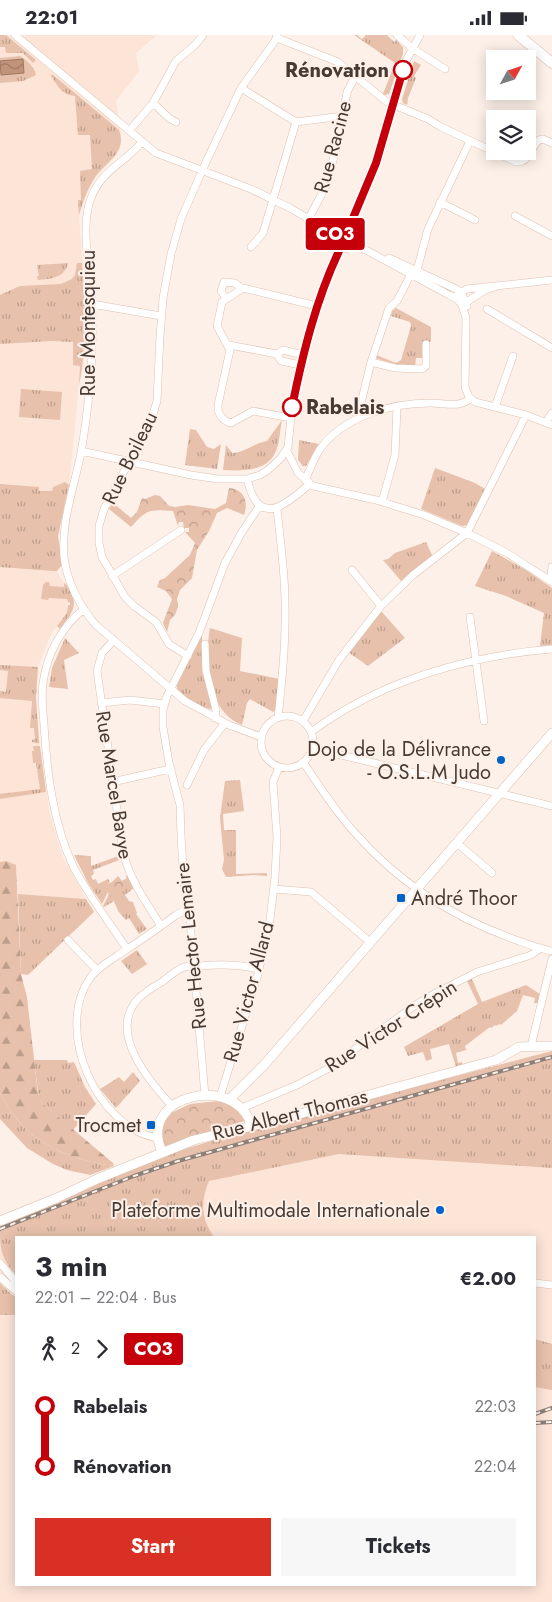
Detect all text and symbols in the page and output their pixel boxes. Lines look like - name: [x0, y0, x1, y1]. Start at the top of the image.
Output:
- text: 22:01: [25, 4, 78, 31]
- north arrow: [486, 50, 536, 100]
- map controls: [486, 50, 536, 160]
- place label: Rénovation: [285, 56, 389, 85]
- marker: Rénovation: [393, 60, 413, 80]
- street label: Rue Racine: [307, 98, 359, 196]
- button: layers: [486, 110, 536, 160]
- line badge: CO3: [306, 218, 364, 250]
- text: CO3: [316, 221, 354, 247]
- street label: Rue Montesquieu: [74, 250, 103, 396]
- place label: Rabelais: [306, 393, 384, 422]
- marker: Rabelais: [282, 397, 302, 417]
- street label: Rue Boileau: [95, 407, 165, 509]
- street label: Rue Marcel Bavye: [88, 709, 140, 861]
- place label: Dojo de la Délivrance - O.S.L.M Judo: [307, 735, 491, 787]
- marker: Dojo de la Délivrance - O.S.L.M Judo: [495, 754, 507, 766]
- street label: Rue Hector Lemaire: [168, 861, 214, 1031]
- place label: André Thoor: [411, 884, 518, 913]
- marker: André Thoor: [395, 892, 407, 904]
- street label: Rue Victor Allard: [216, 918, 282, 1066]
- street label: Rue Victor Crépin: [319, 972, 463, 1080]
- street label: Rue Albert Thomas: [209, 1082, 371, 1148]
- place label: Trocmet: [76, 1111, 141, 1140]
- marker: Trocmet: [145, 1119, 157, 1131]
- place label: Plateforme Multimodale Internationale: [111, 1196, 430, 1225]
- marker: Plateforme Multimodale Internationale: [434, 1204, 446, 1216]
- text: 3 min: [35, 1246, 108, 1287]
- text: €2.00: [460, 1265, 516, 1292]
- text: 22:01 – 22:04 · Bus: [35, 1286, 176, 1309]
- icon: walk: [35, 1335, 63, 1363]
- icon: forward: [88, 1335, 116, 1363]
- text: CO3: [134, 1336, 173, 1362]
- text: 2: [71, 1337, 80, 1360]
- text: Rabelais: [73, 1393, 147, 1420]
- text: 22:03: [475, 1395, 516, 1418]
- text: Rénovation: [73, 1453, 172, 1480]
- text: 22:04: [474, 1455, 516, 1478]
- button: Start: [35, 1518, 271, 1576]
- button: Tickets: [281, 1518, 516, 1576]

